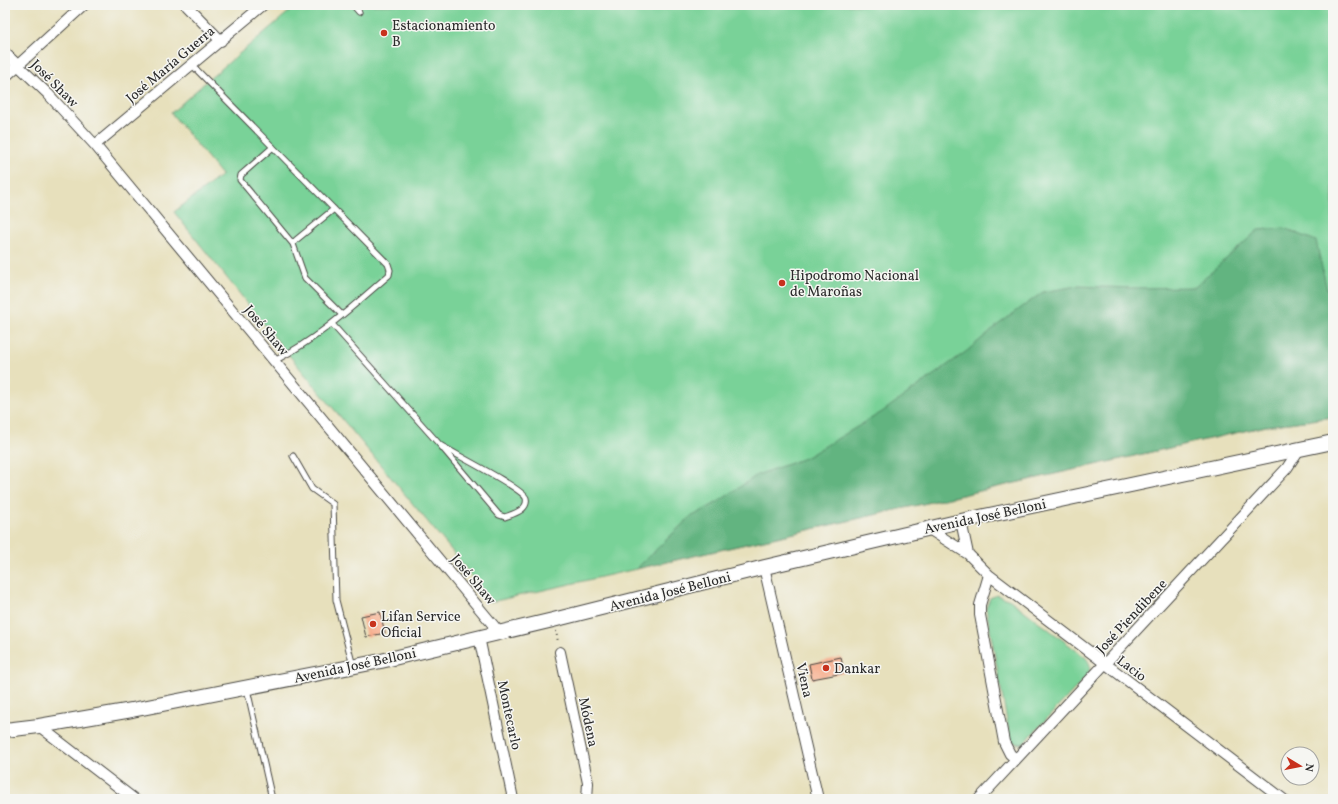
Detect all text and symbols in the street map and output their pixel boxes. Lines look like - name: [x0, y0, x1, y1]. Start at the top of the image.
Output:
- place label: Estacionamiento B: [392, 17, 495, 52]
- street label: José María Guerra: [122, 22, 220, 108]
- marker: Estacionamiento B: [379, 28, 389, 38]
- street label: José Shaw: [26, 56, 82, 112]
- place label: Hipodromo Nacional de Maroñas: [790, 267, 919, 302]
- marker: Hipodromo Nacional de Maroñas: [777, 278, 787, 288]
- street label: José Shaw: [239, 302, 293, 361]
- street label: Avenida José Belloni: [923, 495, 1048, 540]
- street label: José Shaw: [446, 551, 500, 610]
- street label: Avenida José Belloni: [608, 568, 733, 617]
- street label: José Piendibene: [1092, 575, 1172, 659]
- place label: Lifan Service Oficial: [381, 608, 461, 643]
- marker: Lifan Service Oficial: [368, 619, 378, 629]
- street label: Avenida José Belloni: [293, 644, 418, 689]
- street label: Lacio: [1112, 652, 1150, 687]
- place label: Dankar: [834, 660, 880, 679]
- street label: Viena: [790, 661, 817, 700]
- marker: Dankar: [821, 663, 831, 673]
- street label: Montecarlo: [492, 679, 525, 752]
- street label: Módena: [573, 696, 602, 749]
- north arrow: [1280, 746, 1320, 786]
- text: N: [1300, 762, 1316, 773]

